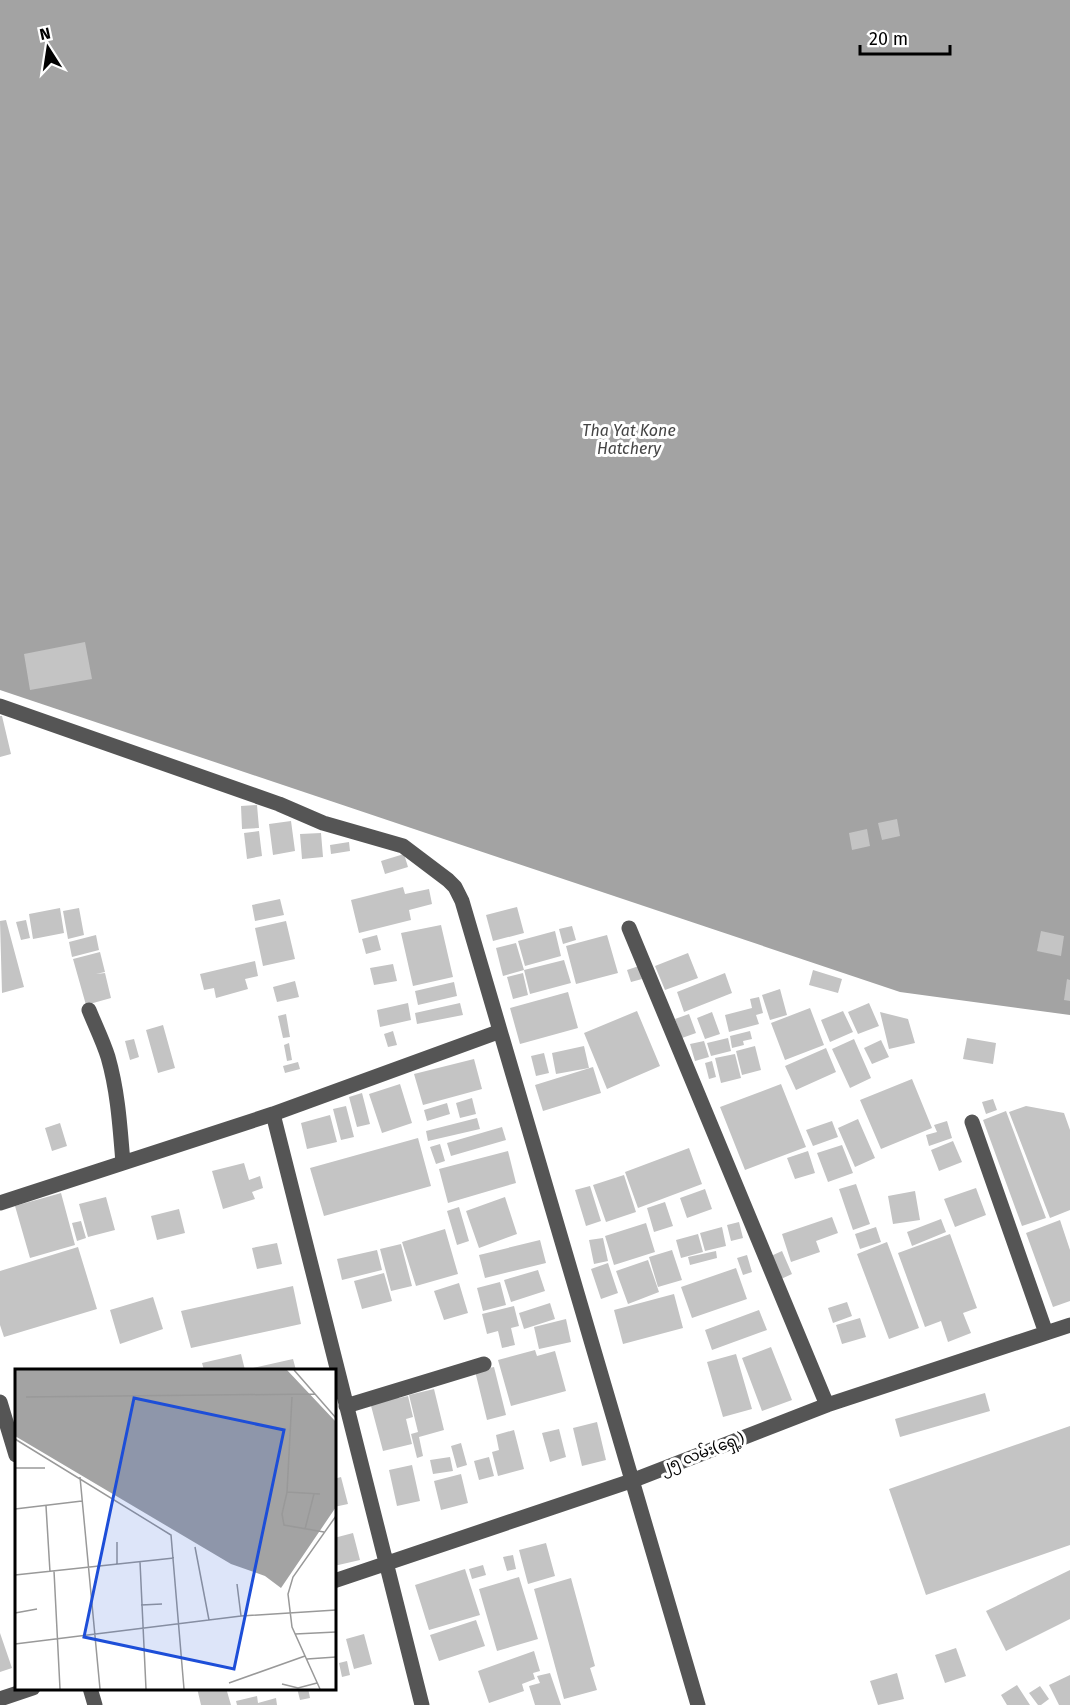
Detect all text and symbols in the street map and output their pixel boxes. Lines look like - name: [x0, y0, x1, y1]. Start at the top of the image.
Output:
- north arrow: [18, 18, 78, 78]
- scale bar: [860, 18, 950, 56]
- text: N: [38, 23, 52, 44]
- text: 20 m: [869, 28, 908, 50]
- water label: Tha Yat Kone Hatchery: [582, 421, 676, 458]
- inset map: [15, 1369, 336, 1690]
- street label: ၂၅ လမ်း(ရှေ့): [657, 1428, 748, 1480]

